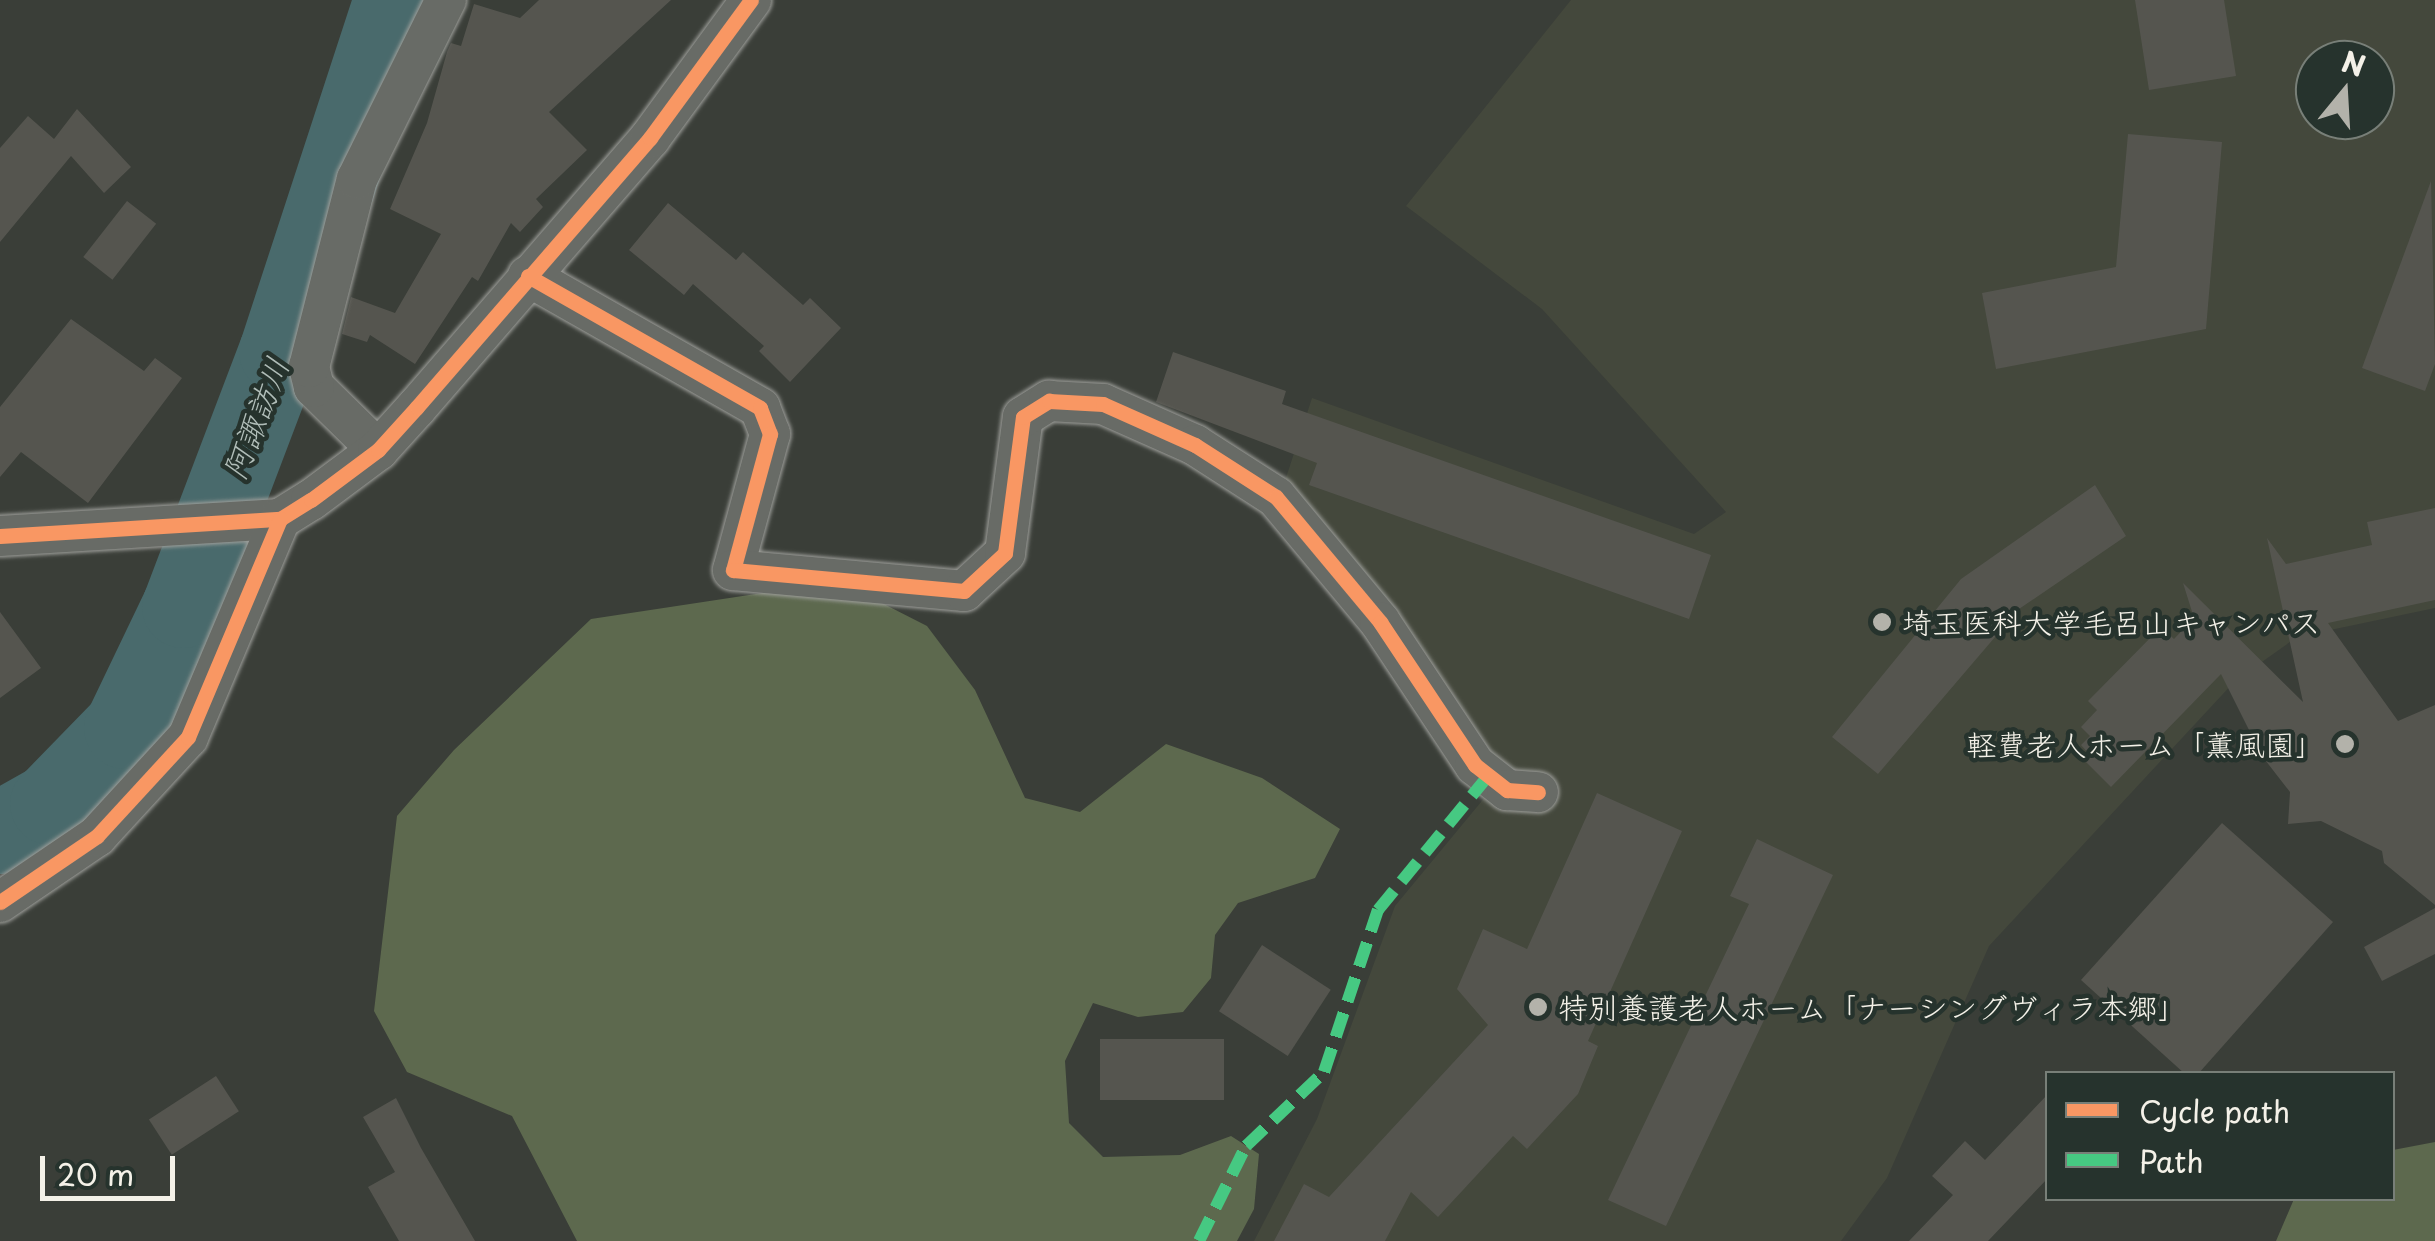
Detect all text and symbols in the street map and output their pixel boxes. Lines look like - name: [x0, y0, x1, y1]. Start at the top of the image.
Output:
- text: N: [2337, 39, 2371, 87]
- north arrow: [2295, 40, 2395, 140]
- water label: 阿諏訪川: [214, 351, 296, 485]
- place label: 埼玉医科大学毛呂山キャンパス: [1902, 604, 2322, 640]
- marker: 埼玉医科大学毛呂山キャンパス: [1871, 611, 1893, 633]
- place label: 軽費老人ホーム「薫風園」: [1965, 726, 2325, 762]
- marker: 軽費老人ホーム「薫風園」: [2334, 733, 2356, 755]
- place label: 特別養護老人ホーム「ナーシングヴィラ本郷」: [1558, 989, 2188, 1025]
- marker: 特別養護老人ホーム「ナーシングヴィラ本郷」: [1527, 996, 1549, 1018]
- legend: [2045, 1071, 2395, 1201]
- text: Cycle path: [2139, 1088, 2290, 1133]
- scale bar: [45, 1136, 180, 1198]
- text: Path: [2139, 1138, 2204, 1183]
- text: 20 m: [57, 1151, 134, 1196]

